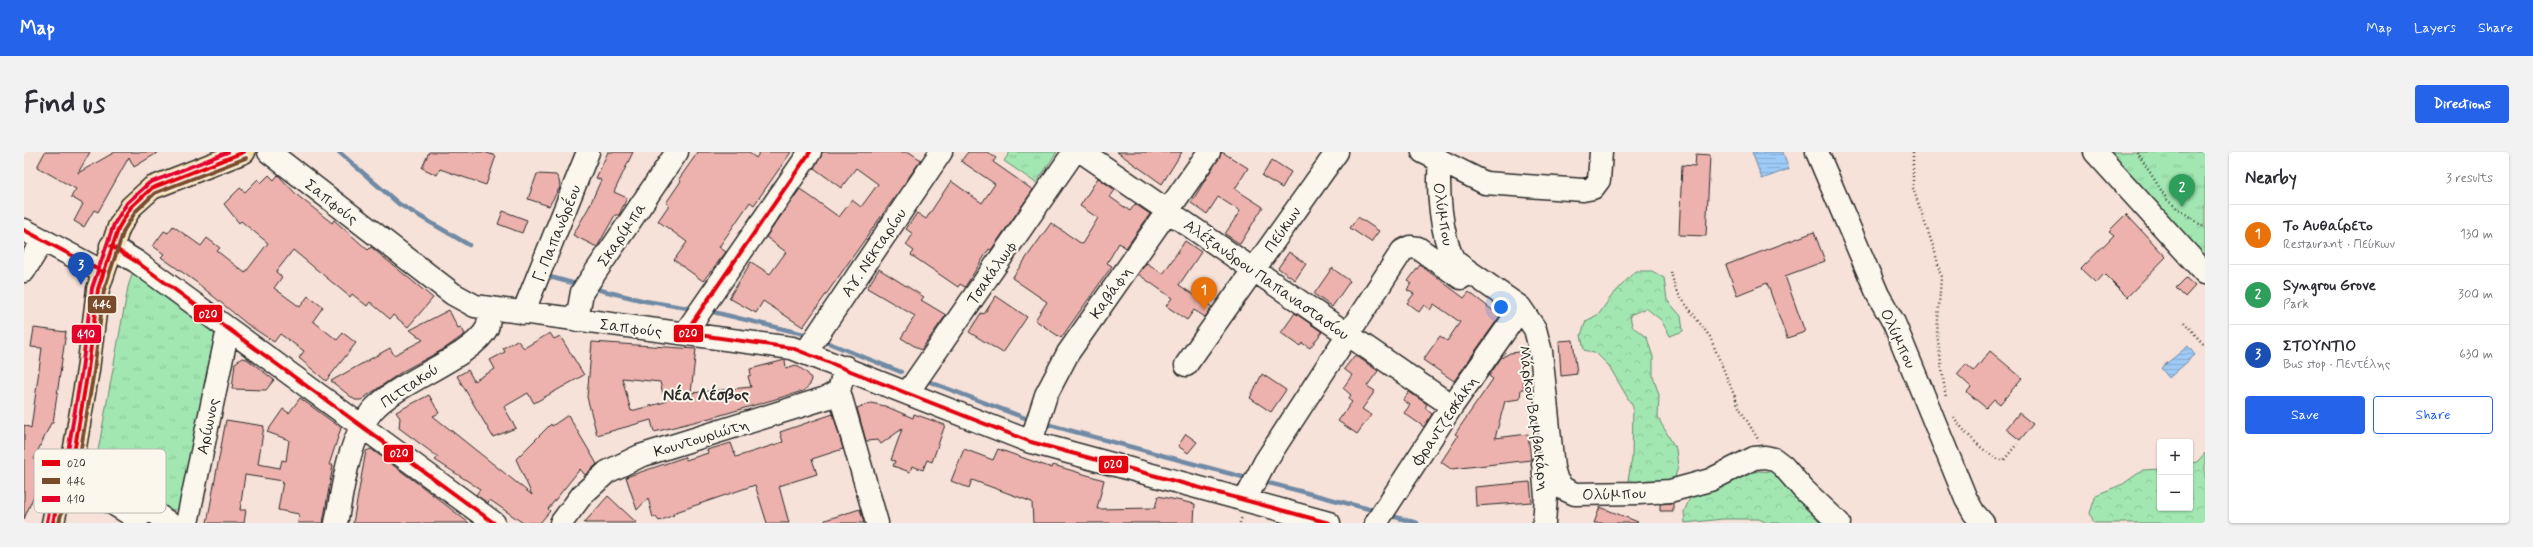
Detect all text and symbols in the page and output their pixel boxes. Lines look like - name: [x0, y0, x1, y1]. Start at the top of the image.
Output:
- text: Map: [20, 16, 55, 41]
- text: Map: [2366, 19, 2392, 37]
- text: Layers: [2414, 19, 2456, 37]
- text: Share: [2478, 19, 2513, 37]
- button: Directions: [2415, 85, 2509, 123]
- text: Find us: [24, 86, 105, 123]
- text: Nearby: [2245, 167, 2297, 189]
- text: 3 results: [2446, 170, 2493, 187]
- pin: 2: [2169, 174, 2195, 207]
- street label: Σαπφούς: [300, 175, 362, 230]
- street label: Γ. Παπανδρέου: [527, 181, 586, 285]
- street label: Ολύμπου: [1427, 181, 1458, 247]
- street label: Σκαρίμπα: [593, 199, 651, 271]
- street label: Πεύκων: [1260, 203, 1307, 257]
- street label: Αγ. Νεκταρίου: [837, 204, 912, 301]
- street label: Αλέξανδρου Παπαναστασίου: [1179, 214, 1354, 345]
- text: Το Αυθαίρετο: [2283, 216, 2373, 236]
- text: 1: [2255, 226, 2261, 243]
- text: 130 m: [2460, 226, 2493, 243]
- street label: Τσακάλωφ: [962, 236, 1022, 309]
- text: Restaurant · Πεύκων: [2283, 236, 2395, 253]
- pin: 3: [68, 252, 94, 285]
- street label: Καβάφη: [1086, 262, 1137, 323]
- text: Syngrou Grove: [2283, 276, 2376, 296]
- pin: 1: [1191, 277, 1217, 310]
- text: 2: [2255, 286, 2261, 303]
- text: 300 m: [2458, 286, 2493, 303]
- line badge: 446: [87, 295, 117, 314]
- text: Park: [2283, 296, 2309, 313]
- your location: [1491, 297, 1511, 317]
- text: 446: [93, 298, 111, 312]
- line badge: 020: [193, 304, 223, 323]
- street label: Ολύμπου: [1875, 305, 1921, 372]
- text: 020: [199, 308, 218, 322]
- street label: Σαπφούς: [598, 314, 663, 343]
- line badge: 410: [71, 324, 102, 344]
- line badge: 020: [673, 324, 704, 343]
- text: 020: [679, 327, 698, 341]
- text: 410: [77, 328, 95, 342]
- text: ΣΤΟΥΝΤΙΟ: [2283, 336, 2356, 356]
- street label: Μάρκου Βαμβακάρη: [1513, 344, 1554, 492]
- text: 3: [2255, 346, 2261, 363]
- text: 630 m: [2459, 346, 2493, 363]
- text: Bus stop · Πεντέλης: [2283, 356, 2391, 373]
- street label: Πιττακού: [377, 359, 443, 413]
- street label: Φραντζεσκάκη: [1407, 372, 1483, 471]
- district label: Νέα Λέσβος: [663, 384, 750, 406]
- street label: Αρίωνος: [192, 396, 225, 456]
- button: Save: [2245, 396, 2365, 434]
- button: Share: [2373, 396, 2493, 434]
- street label: Κουντουριώτη: [651, 414, 751, 463]
- map controls: [2157, 439, 2193, 511]
- button: +: [2157, 439, 2193, 475]
- line badge: 020: [383, 444, 414, 463]
- text: 020: [390, 447, 409, 461]
- legend: [34, 449, 166, 513]
- line badge: 020: [1098, 455, 1129, 474]
- text: 020: [67, 457, 86, 471]
- text: 020: [1104, 458, 1123, 472]
- text: 446: [67, 475, 85, 489]
- button: −: [2157, 475, 2193, 511]
- street label: Ολύμπου: [1582, 483, 1646, 506]
- text: 410: [67, 493, 85, 507]

